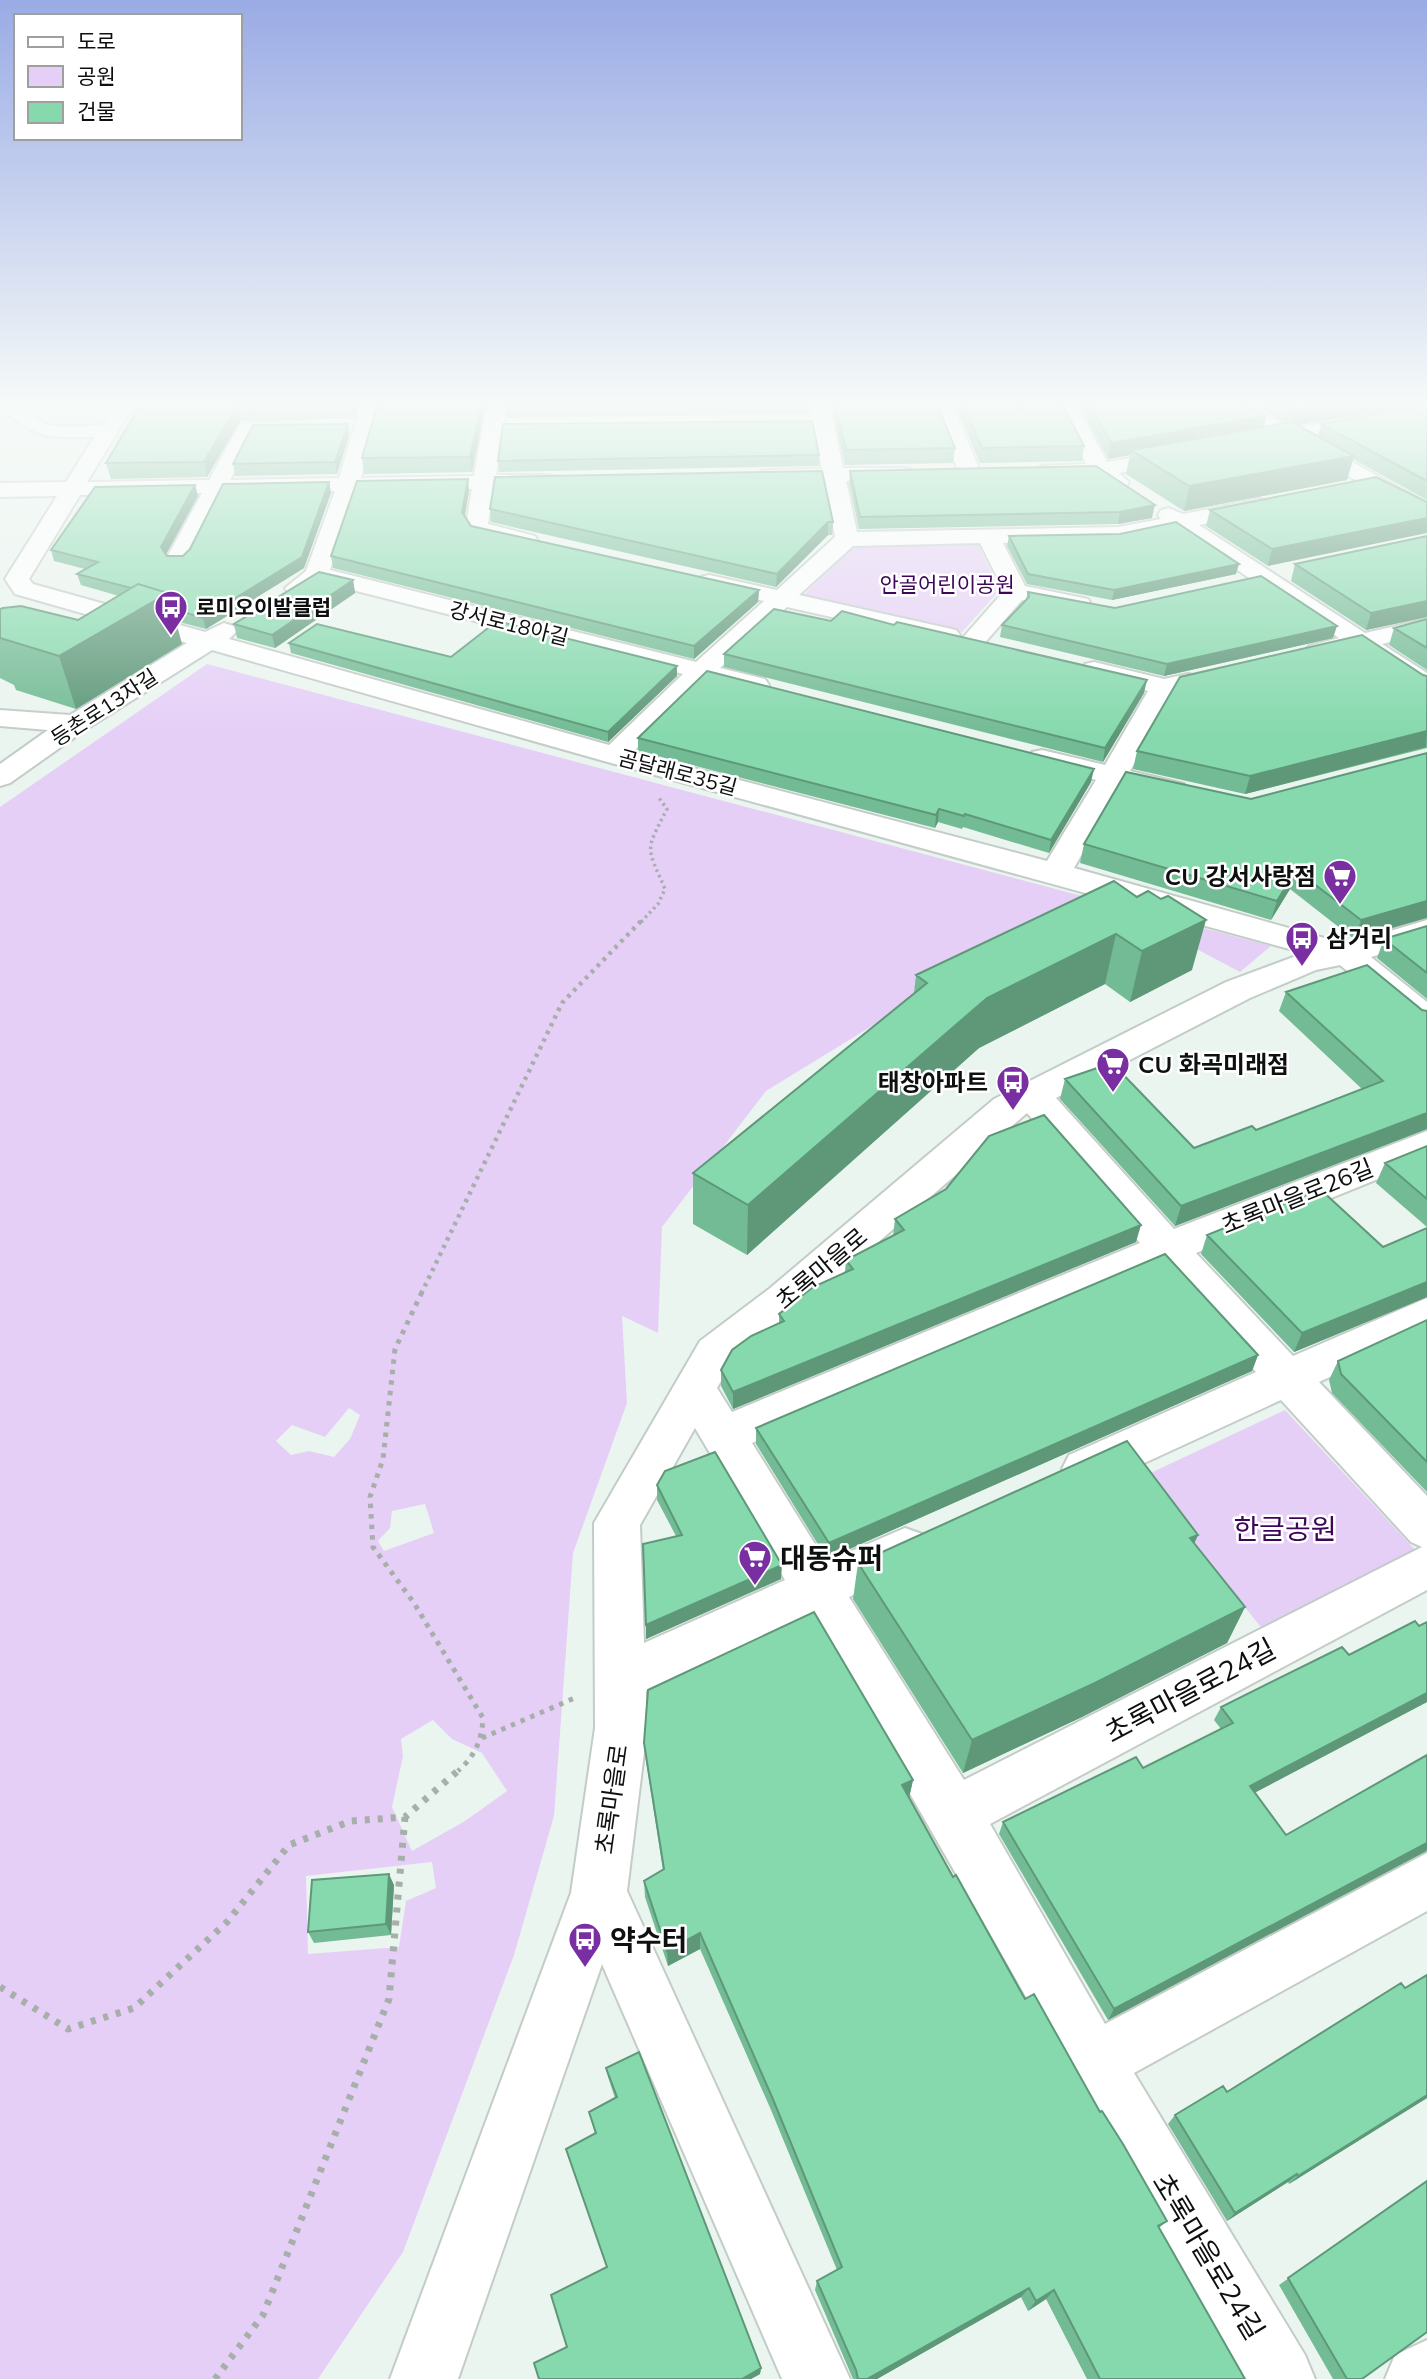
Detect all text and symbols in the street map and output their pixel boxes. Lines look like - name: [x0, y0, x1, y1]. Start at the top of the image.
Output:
- legend: [14, 14, 242, 140]
- text: 도로: [77, 28, 116, 54]
- text: 공원: [77, 63, 116, 89]
- text: 건물: [77, 98, 116, 124]
- park label: 안골어린이공원: [879, 571, 1015, 597]
- bus stop icon: 로미오이발클럽: [152, 588, 190, 637]
- place label: 로미오이발클럽: [196, 594, 331, 620]
- street label: 강서로18아길: [447, 596, 571, 650]
- street label: 등촌로13자길: [46, 663, 162, 751]
- street label: 곰달래로35길: [616, 744, 740, 800]
- supermarket icon: CU 강서사랑점: [1321, 857, 1359, 906]
- place label: CU 강서사랑점: [1165, 861, 1316, 891]
- bus stop icon: 삼거리: [1283, 919, 1321, 968]
- place label: 삼거리: [1326, 923, 1392, 953]
- supermarket icon: CU 화곡미래점: [1094, 1045, 1132, 1094]
- place label: CU 화곡미래점: [1138, 1049, 1289, 1079]
- bus stop icon: 태창아파트: [994, 1063, 1032, 1112]
- place label: 태창아파트: [878, 1067, 988, 1097]
- street label: 초록마을로26길: [1217, 1152, 1377, 1240]
- street label: 초록마을로: [769, 1221, 873, 1315]
- park label: 한글공원: [1233, 1511, 1337, 1546]
- supermarket icon: 대동슈퍼: [736, 1538, 774, 1587]
- place label: 대동슈퍼: [780, 1540, 883, 1575]
- street label: 초록마을로24길: [1099, 1630, 1281, 1750]
- street label: 초록마을로: [588, 1742, 634, 1856]
- bus stop icon: 약수터: [566, 1920, 604, 1969]
- place label: 약수터: [610, 1922, 687, 1957]
- street label: 초록마을로24길: [1146, 2166, 1272, 2346]

